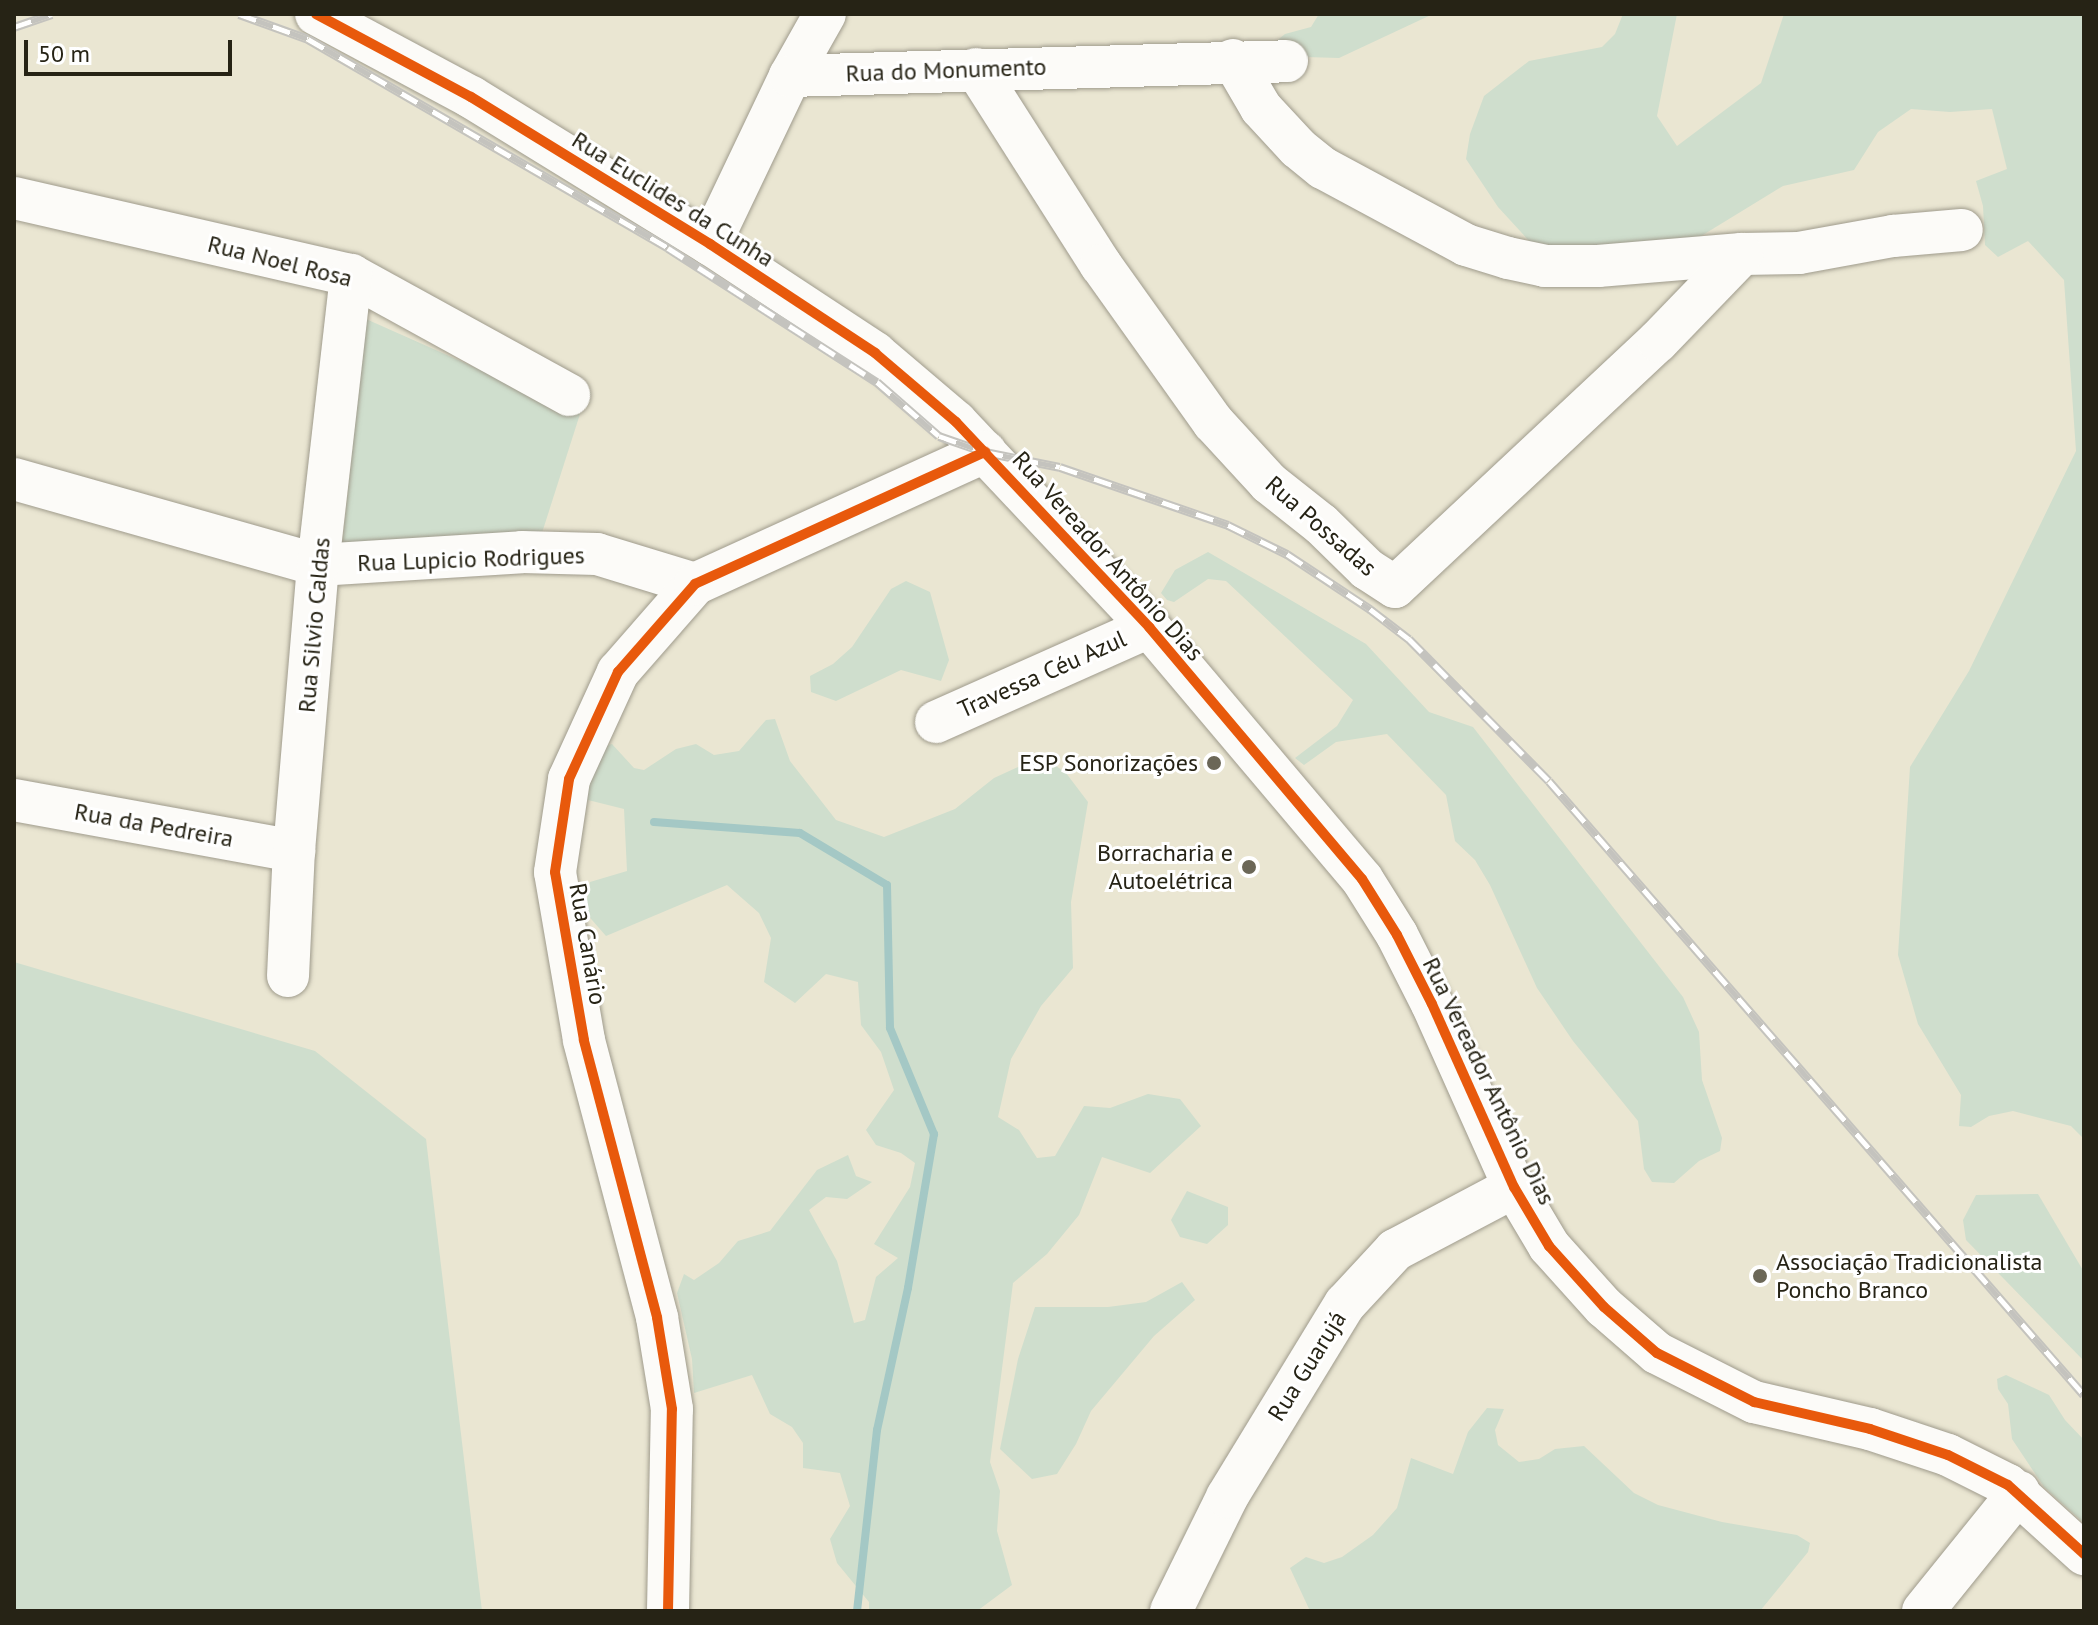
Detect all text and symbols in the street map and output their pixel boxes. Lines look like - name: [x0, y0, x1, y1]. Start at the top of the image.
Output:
- scale bar: [28, 24, 236, 74]
- text: 50 m: [38, 38, 90, 69]
- street label: Rua do Monumento: [845, 52, 1047, 88]
- street label: Rua Euclides da Cunha: [567, 125, 779, 273]
- street label: Rua Noel Rosa: [205, 229, 355, 293]
- street label: Rua Vereador Antônio Dias: [1006, 445, 1210, 667]
- street label: Rua Possadas: [1260, 470, 1382, 582]
- street label: Rua Silvio Caldas: [292, 536, 336, 714]
- street label: Rua Lupicio Rodrigues: [357, 541, 585, 577]
- street label: Travessa Céu Azul: [953, 624, 1131, 724]
- place label: ESP Sonorizações: [1018, 749, 1198, 777]
- marker: ESP Sonorizações: [1205, 754, 1223, 772]
- street label: Rua da Pedreira: [72, 797, 236, 853]
- place label: Borracharia e Autoelétrica: [1097, 839, 1233, 895]
- marker: Borracharia e Autoelétrica: [1240, 858, 1258, 876]
- street label: Rua Canário: [563, 881, 613, 1007]
- street label: Rua Vereador Antônio Dias: [1416, 952, 1562, 1210]
- place label: Associação Tradicionalista Poncho Branco: [1776, 1248, 2043, 1304]
- marker: Associação Tradicionalista Poncho Branco: [1751, 1267, 1769, 1285]
- street label: Rua Guarujá: [1262, 1306, 1352, 1426]

